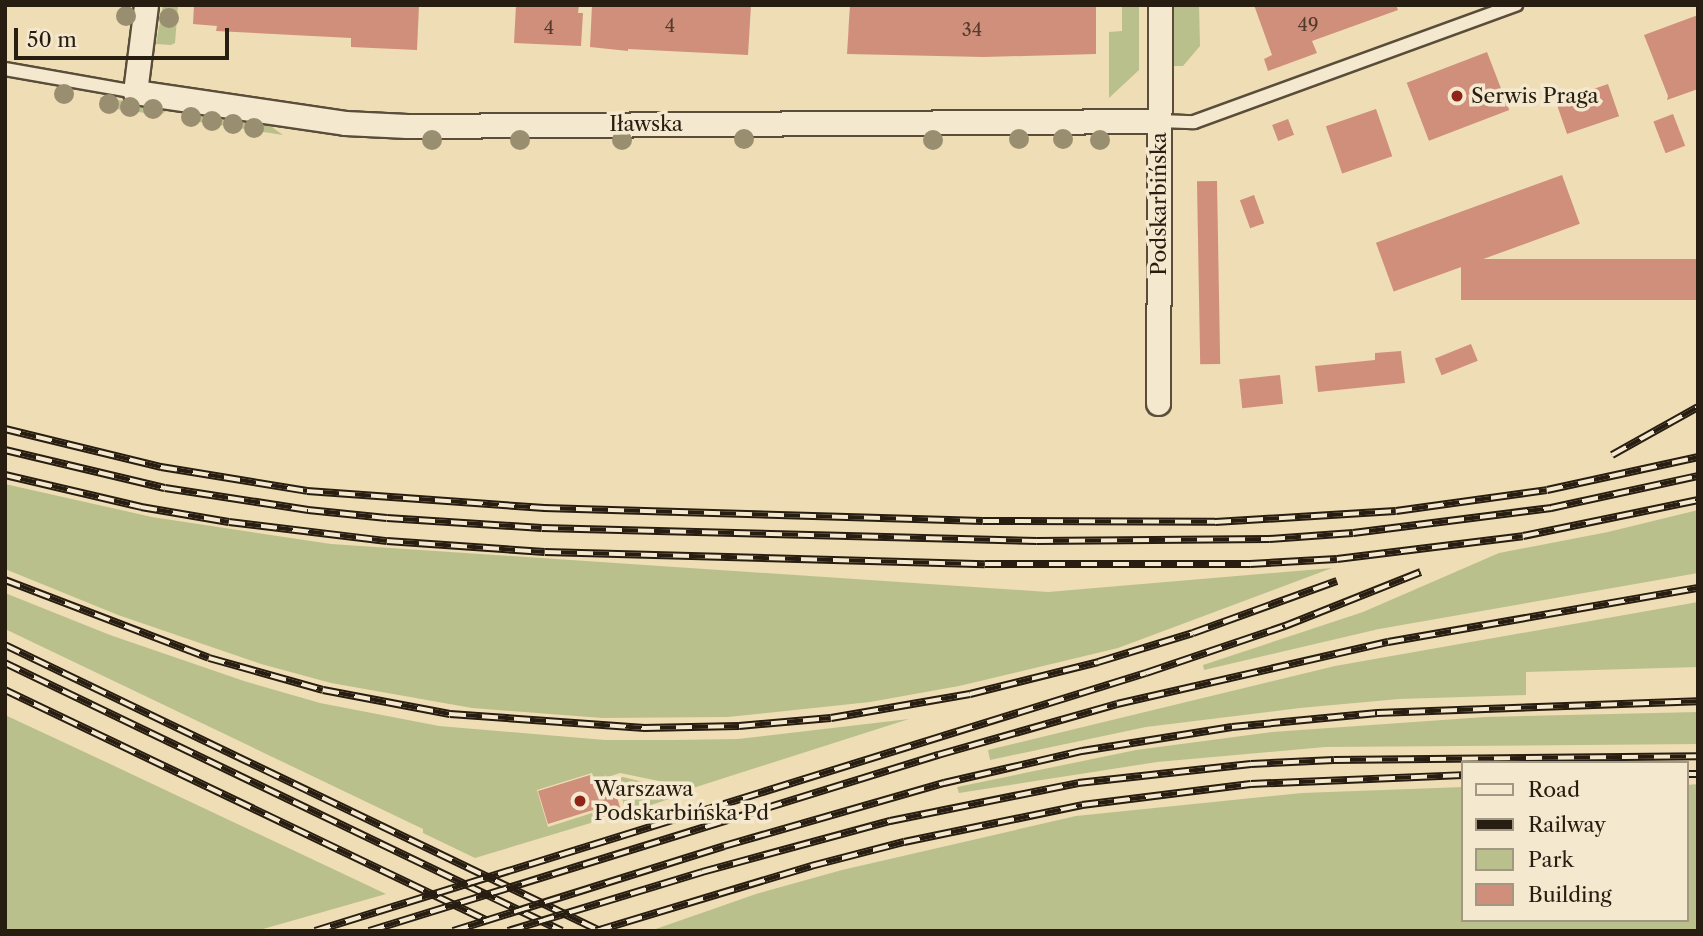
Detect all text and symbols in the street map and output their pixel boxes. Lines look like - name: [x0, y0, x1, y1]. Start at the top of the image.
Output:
- scale bar: [18, 14, 233, 58]
- house number: 49: [1298, 14, 1318, 36]
- house number: 4: [665, 15, 675, 37]
- house number: 4: [544, 17, 554, 39]
- house number: 34: [962, 19, 982, 41]
- text: 50 m: [27, 27, 77, 52]
- place label: Serwis Praga: [1471, 83, 1598, 109]
- marker: Serwis Praga: [1449, 88, 1465, 104]
- street label: Iławska: [609, 111, 683, 137]
- street label: Podskarbińska: [1146, 132, 1172, 276]
- legend: [1462, 761, 1689, 922]
- place label: Warszawa Podskarbińska Pd: [594, 776, 769, 826]
- text: Road: [1528, 777, 1580, 802]
- marker: Warszawa Podskarbińska Pd: [572, 793, 588, 809]
- text: Railway: [1528, 812, 1606, 837]
- text: Park: [1528, 847, 1574, 872]
- text: Building: [1528, 882, 1612, 907]

